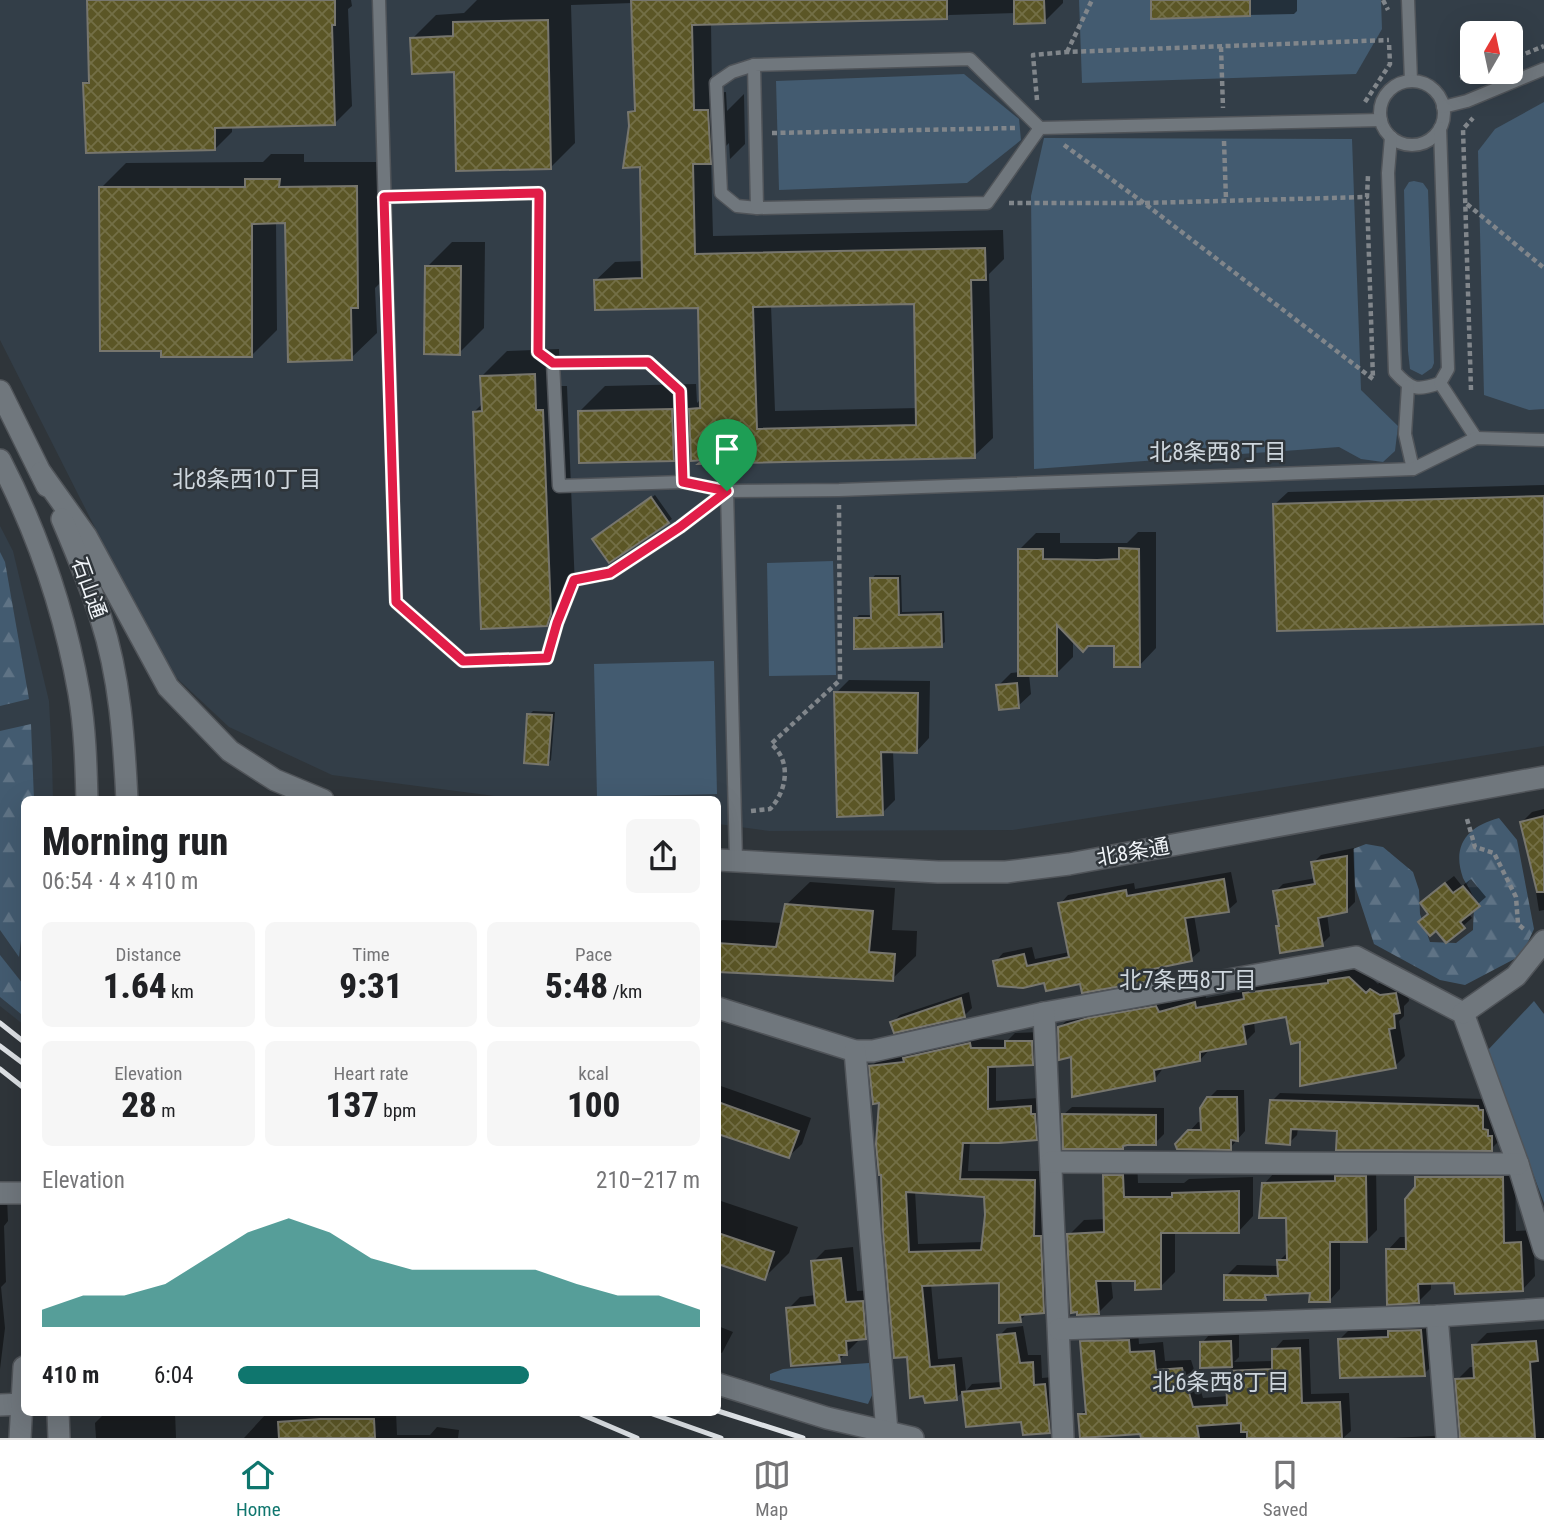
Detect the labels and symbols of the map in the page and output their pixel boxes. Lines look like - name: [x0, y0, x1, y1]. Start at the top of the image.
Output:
- north arrow: [1460, 21, 1522, 84]
- pin: [697, 419, 757, 491]
- district label: 北8条西8丁目: [1149, 439, 1287, 466]
- district label: 北8条西10丁目: [172, 466, 322, 493]
- street label: 石山通: [67, 554, 111, 622]
- street label: 北8条通: [1095, 834, 1171, 870]
- district label: 北7条西8丁目: [1119, 967, 1257, 994]
- district label: 北6条西8丁目: [1152, 1369, 1290, 1396]

